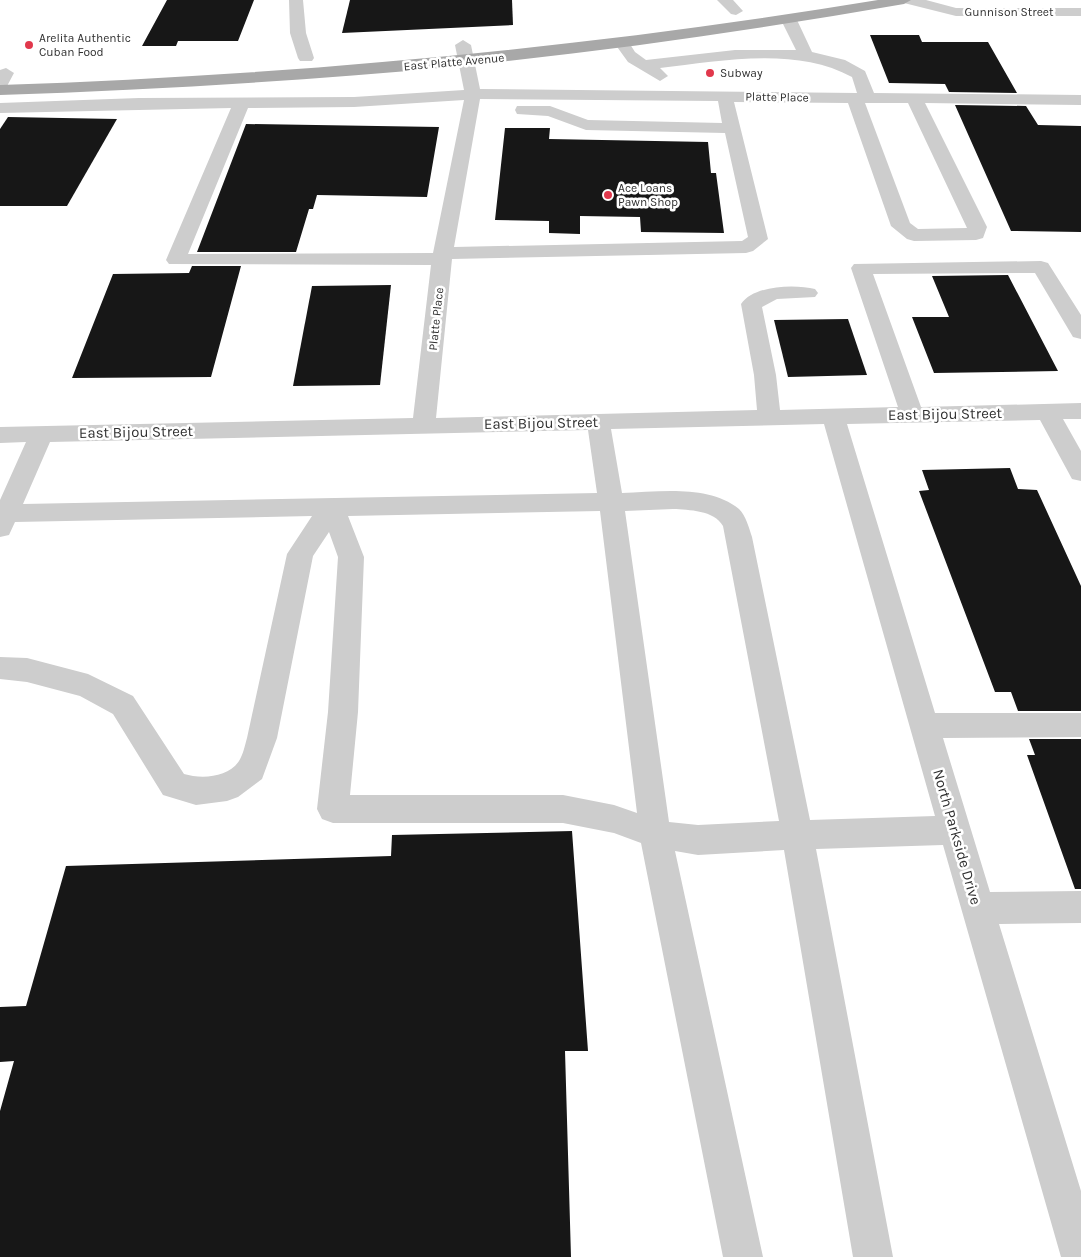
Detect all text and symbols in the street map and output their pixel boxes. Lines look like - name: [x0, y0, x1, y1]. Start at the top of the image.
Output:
- street label: Gunnison Street: [965, 5, 1054, 19]
- place label: Arelita Authentic Cuban Food: [39, 31, 131, 59]
- marker: Arelita Authentic Cuban Food: [23, 39, 35, 51]
- street label: East Platte Avenue: [403, 51, 505, 73]
- place label: Subway: [720, 66, 763, 80]
- marker: Subway: [704, 67, 716, 79]
- street label: Platte Place: [745, 89, 809, 105]
- place label: Ace Loans Pawn Shop: [618, 181, 678, 209]
- marker: Ace Loans Pawn Shop: [602, 189, 614, 201]
- street label: Platte Place: [426, 287, 446, 351]
- street label: East Bijou Street: [888, 404, 1003, 424]
- street label: East Bijou Street: [484, 413, 599, 433]
- street label: East Bijou Street: [79, 422, 194, 442]
- street label: North Parkside Drive: [929, 767, 985, 907]

